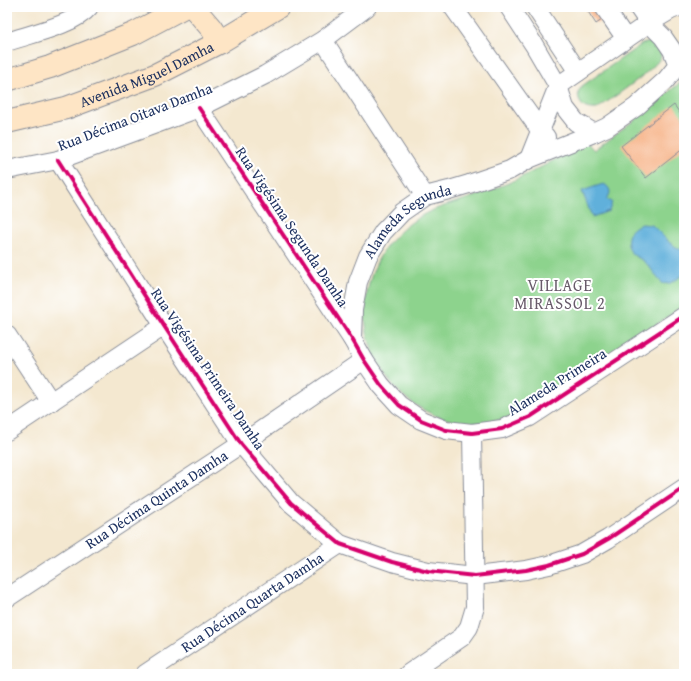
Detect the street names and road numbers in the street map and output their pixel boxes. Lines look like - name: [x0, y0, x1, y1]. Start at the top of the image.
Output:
- street label: Avenida Miguel Damha: [76, 36, 217, 112]
- street label: Rua Décima Oitava Damha: [55, 77, 215, 156]
- street label: Rua Vigésima Segunda Damha: [231, 142, 354, 311]
- street label: Alameda Segunda: [358, 179, 453, 262]
- street label: Rua Vigésima Primeira Damha: [146, 284, 270, 454]
- street label: Alameda Primeira: [503, 343, 610, 420]
- street label: Rua Décima Quinta Damha: [81, 445, 232, 554]
- street label: Rua Décima Quarta Damha: [177, 547, 327, 657]

